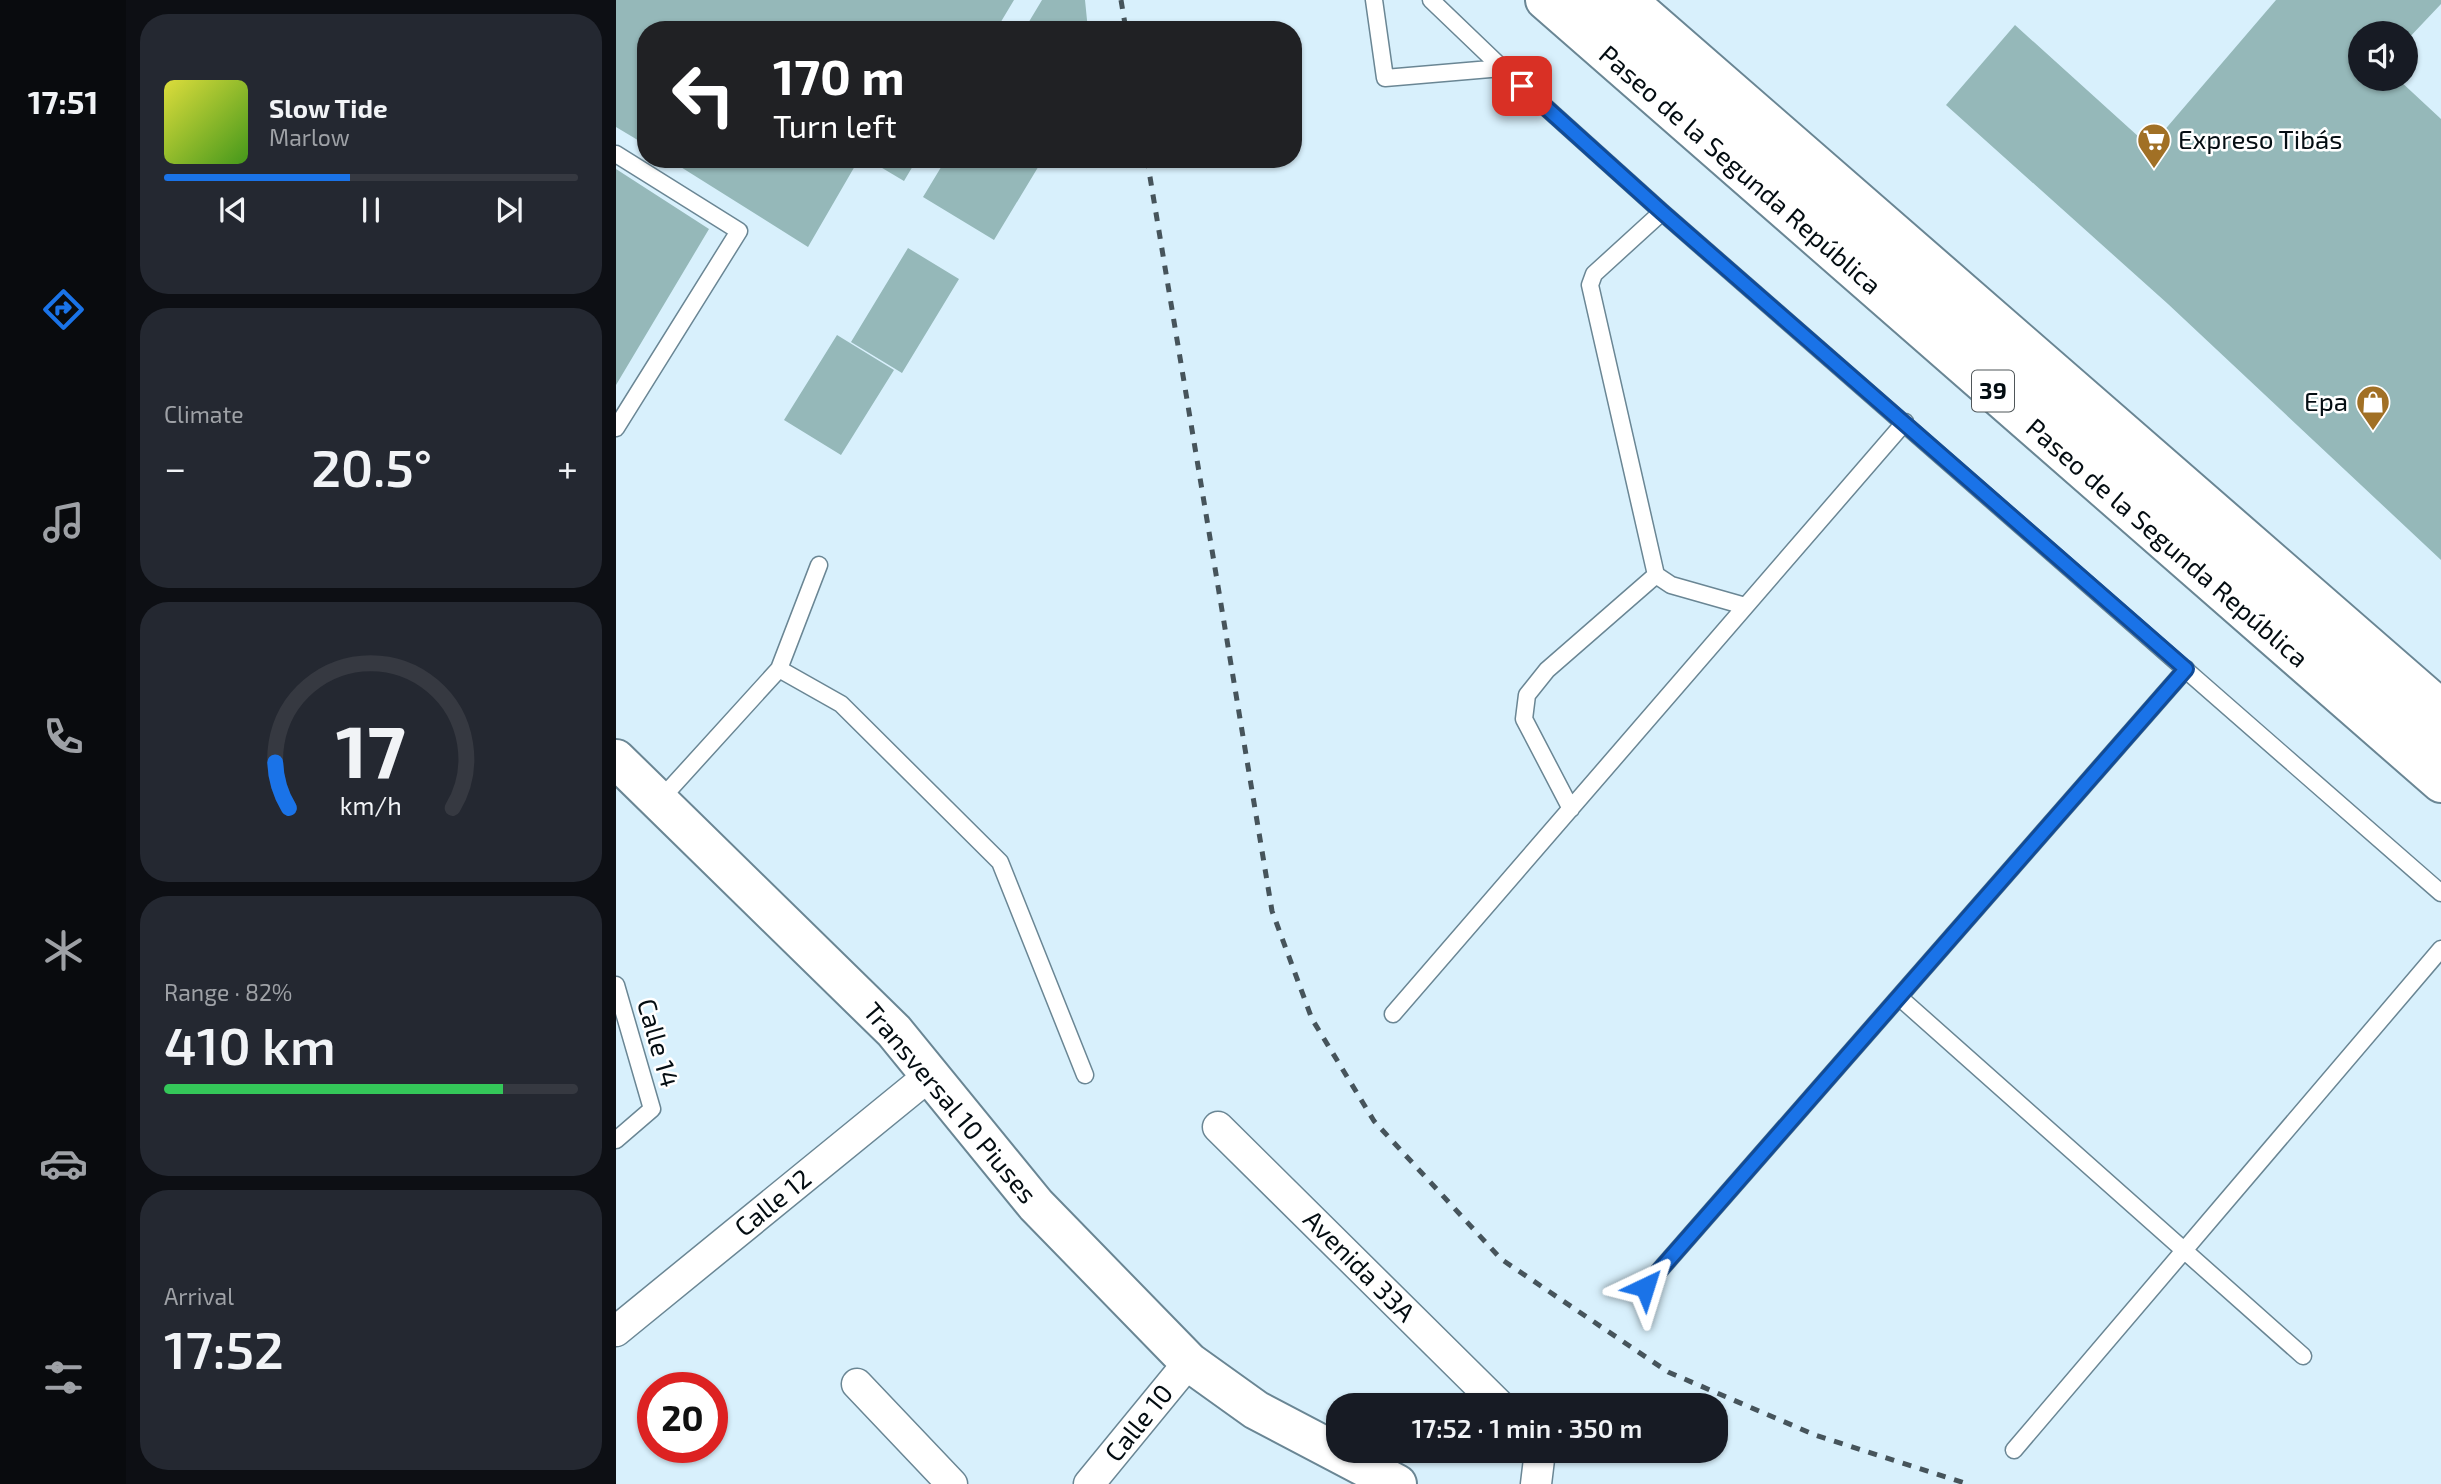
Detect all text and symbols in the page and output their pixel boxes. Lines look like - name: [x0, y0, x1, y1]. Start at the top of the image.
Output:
- map controls: [2348, 21, 2418, 91]
- button: sound: [2348, 21, 2418, 91]
- street label: Paseo de la Segunda República: [1594, 38, 1888, 300]
- text: 170 m: [773, 46, 905, 105]
- icon: left: [658, 49, 749, 140]
- pin: [1492, 56, 1552, 116]
- icon: arrive: [1503, 67, 1541, 105]
- text: 17:51: [28, 82, 98, 120]
- text: Slow Tide: [269, 92, 388, 123]
- text: Turn left: [773, 106, 897, 144]
- supermarket icon: Expreso Tibás: [2135, 121, 2173, 170]
- text: Marlow: [269, 123, 350, 151]
- place label: Expreso Tibás: [2178, 123, 2342, 154]
- icon: previous: [214, 191, 252, 229]
- icon: pause: [352, 191, 390, 229]
- icon: next: [490, 191, 528, 229]
- icon: directions: [39, 285, 88, 334]
- road number: 39: [1972, 370, 2014, 412]
- shop icon: Epa: [2354, 383, 2392, 432]
- place label: Epa: [2304, 385, 2348, 416]
- text: Climate: [164, 400, 244, 428]
- street label: Paseo de la Segunda República: [2021, 411, 2315, 673]
- text: 20.5°: [311, 435, 432, 497]
- text: −: [164, 444, 186, 490]
- text: +: [557, 444, 578, 490]
- icon: music: [39, 498, 88, 547]
- text: 17: [336, 705, 406, 793]
- icon: phone: [39, 712, 88, 761]
- text: km/h: [340, 790, 402, 820]
- icon: climate: [39, 926, 88, 975]
- text: Range · 82%: [164, 978, 292, 1006]
- street label: Calle 14: [632, 995, 687, 1090]
- street label: Transversal 10 Piuses: [858, 995, 1044, 1209]
- text: 410 km: [164, 1013, 336, 1075]
- icon: car: [39, 1139, 88, 1188]
- street label: Calle 12: [728, 1162, 816, 1242]
- street label: Avenida 33A: [1298, 1203, 1422, 1327]
- position arrow: [1608, 1250, 1682, 1324]
- text: Arrival: [164, 1282, 234, 1310]
- text: 17:52: [164, 1317, 284, 1379]
- icon: filters: [39, 1353, 88, 1402]
- speed limit sign: 20: [637, 1372, 728, 1463]
- street label: Calle 10: [1097, 1377, 1178, 1467]
- text: 17:52 · 1 min · 350 m: [1412, 1412, 1642, 1443]

